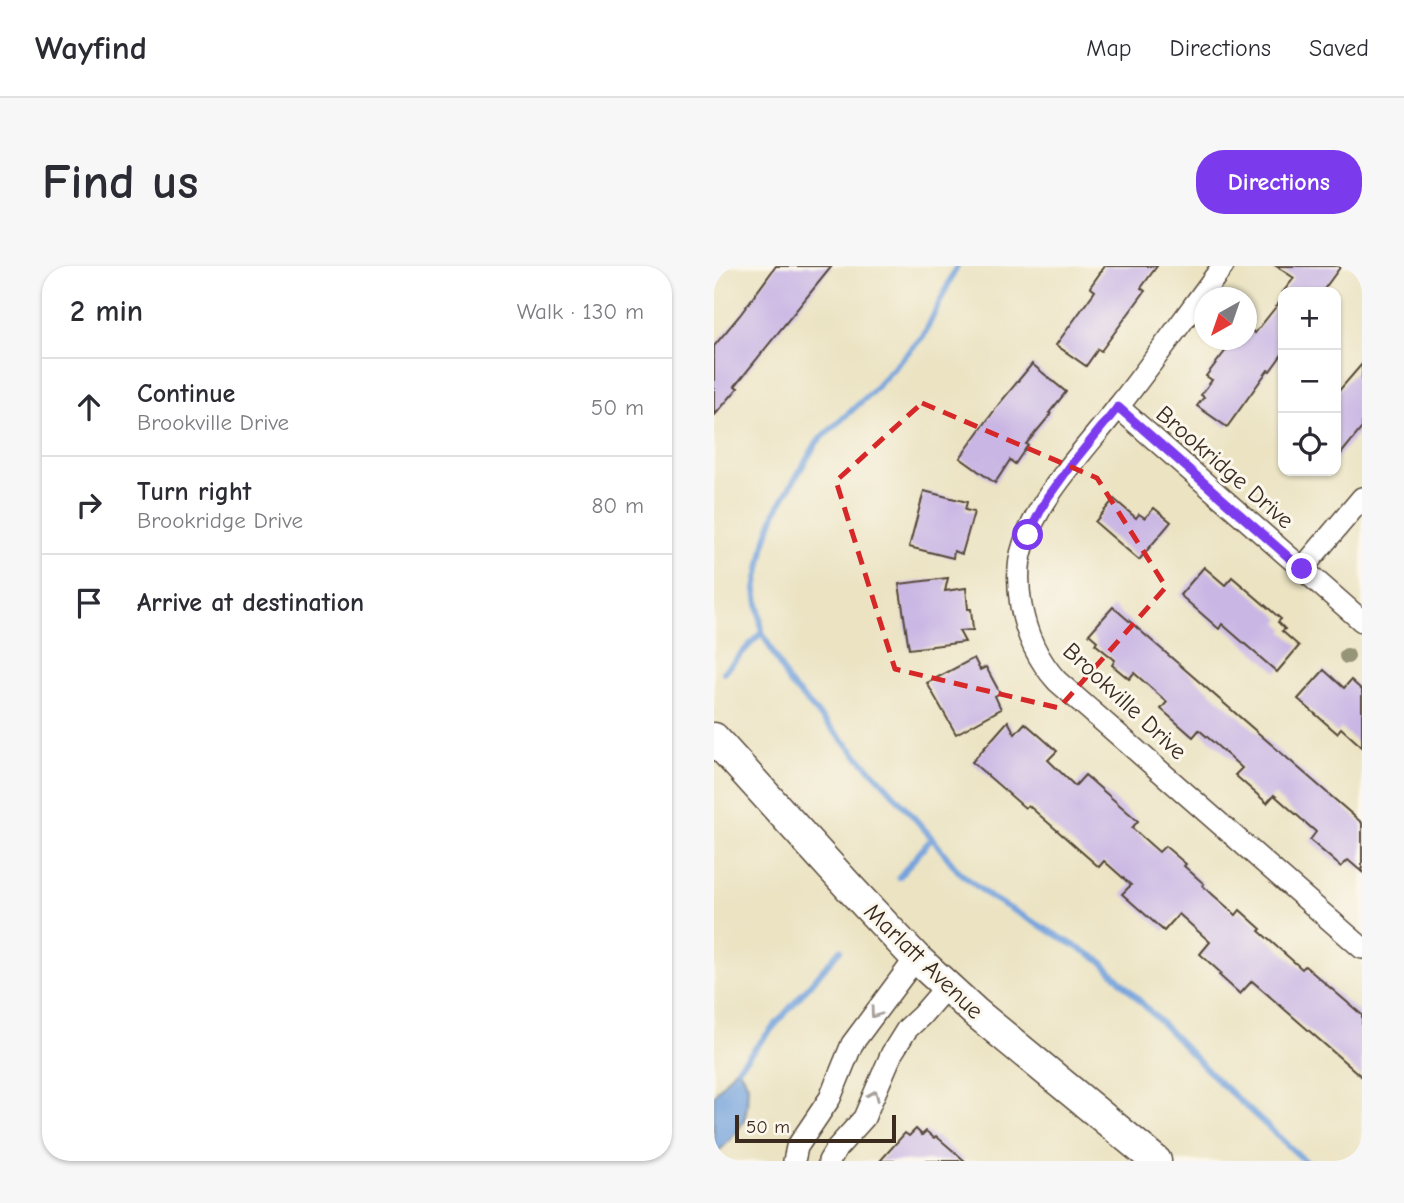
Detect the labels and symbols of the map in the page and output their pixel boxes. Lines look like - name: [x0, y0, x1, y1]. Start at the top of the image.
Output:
- north arrow: [1194, 287, 1257, 350]
- street label: Brookridge Drive: [1150, 400, 1300, 534]
- route start: [1012, 519, 1043, 550]
- route end: [1286, 553, 1317, 584]
- street label: Brookville Drive: [1057, 637, 1193, 765]
- street label: Marlatt Avenue: [859, 897, 989, 1025]
- one-way arrow: [871, 1005, 883, 1018]
- one-way arrow: [866, 1089, 880, 1102]
- scale bar: [735, 1112, 896, 1144]

